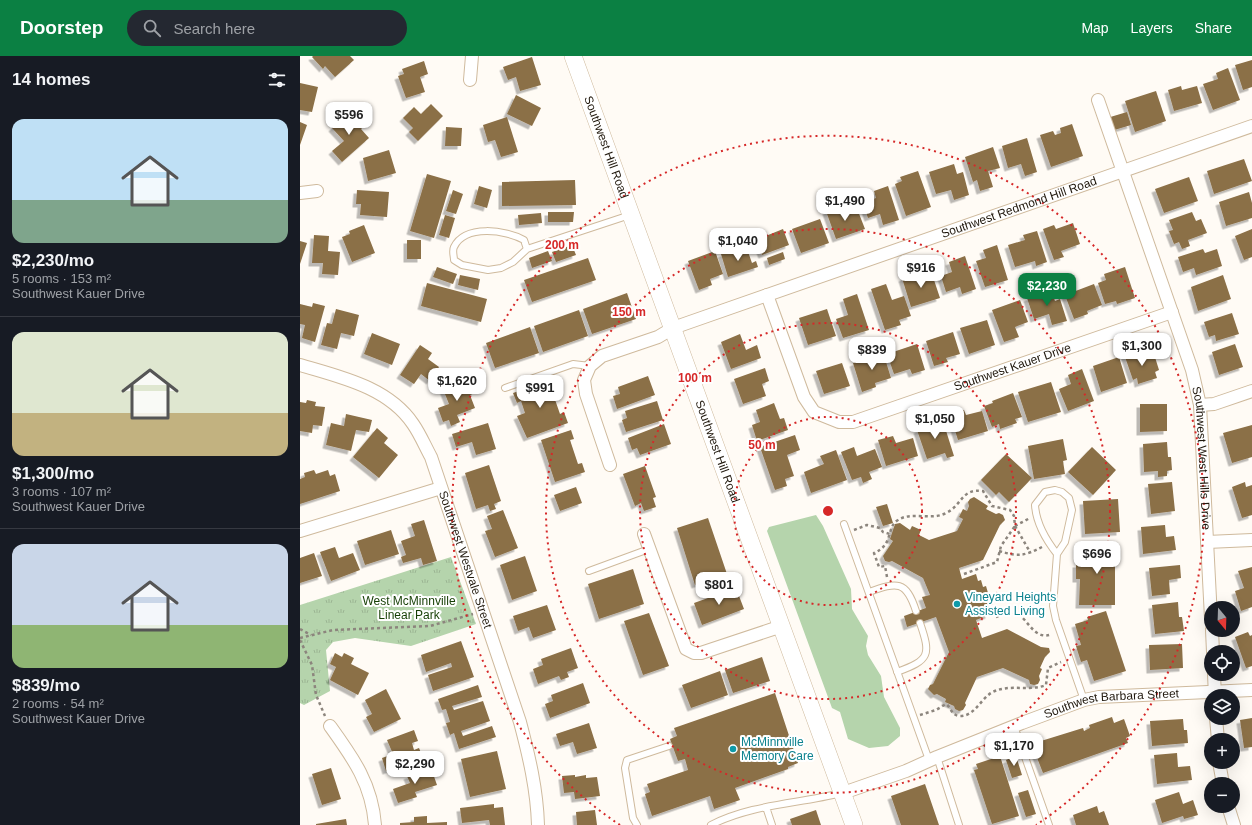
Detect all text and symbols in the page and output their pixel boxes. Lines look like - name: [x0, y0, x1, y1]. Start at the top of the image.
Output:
- search box: [127, 10, 407, 46]
- text: Doorstep: [20, 17, 103, 38]
- icon: search: [141, 17, 163, 39]
- text: Search here: [173, 20, 255, 37]
- text: Map: [1081, 20, 1109, 36]
- text: Layers: [1131, 20, 1173, 36]
- text: Share: [1195, 20, 1232, 36]
- icon: filters: [266, 69, 288, 91]
- text: 14 homes: [12, 70, 90, 89]
- street label: Southwest Hill Road: [581, 94, 631, 200]
- pin: $596: [325, 102, 373, 136]
- text: $596: [335, 107, 363, 122]
- icon: home: [114, 145, 186, 217]
- street label: Southwest Redmond Hill Road: [939, 174, 1099, 241]
- pin: $1,490: [812, 188, 878, 222]
- text: $1,490: [825, 193, 865, 208]
- pin: $1,040: [705, 228, 771, 262]
- text: $1,040: [718, 233, 758, 248]
- text: 200 m: [545, 238, 579, 252]
- text: $2,230/mo: [12, 251, 94, 270]
- pin: $916: [897, 255, 945, 289]
- text: $916: [907, 260, 935, 275]
- text: 5 rooms · 153 m²: [12, 271, 111, 286]
- pin: $2,230: [1014, 273, 1080, 307]
- text: $2,230: [1027, 278, 1067, 293]
- text: Southwest Kauer Drive: [12, 286, 145, 301]
- text: 150 m: [612, 305, 646, 319]
- pin: $1,300: [1109, 333, 1175, 367]
- pin: $839: [848, 337, 896, 371]
- text: $1,300: [1122, 338, 1162, 353]
- street label: Southwest Kauer Drive: [952, 340, 1073, 394]
- text: $839: [858, 342, 886, 357]
- icon: home: [114, 358, 186, 430]
- pin: $1,620: [424, 368, 490, 402]
- text: 100 m: [678, 371, 712, 385]
- text: $1,620: [437, 373, 477, 388]
- pin: $991: [516, 375, 564, 409]
- text: $991: [526, 380, 554, 395]
- street label: Southwest West Hills Drive: [1189, 385, 1213, 531]
- street label: Southwest Hill Road: [692, 398, 743, 505]
- pin: $1,050: [902, 406, 968, 440]
- text: $1,050: [915, 411, 955, 426]
- text: 50 m: [748, 438, 776, 452]
- text: $1,300/mo: [12, 464, 94, 483]
- text: 3 rooms · 107 m²: [12, 484, 111, 499]
- street label: Southwest Westvale Street: [436, 489, 495, 631]
- text: Southwest Kauer Drive: [12, 499, 145, 514]
- centre of rings: [821, 504, 835, 518]
- pin: $696: [1073, 541, 1121, 575]
- text: $696: [1083, 546, 1111, 561]
- icon: home: [114, 570, 186, 642]
- pin: $801: [695, 572, 743, 606]
- text: $801: [705, 577, 733, 592]
- place label: Vineyard Heights Assisted Living: [965, 590, 1056, 618]
- park label: West McMinnville Linear Park: [362, 594, 456, 622]
- marker: Vineyard Heights Assisted Living: [952, 599, 962, 609]
- north arrow: [1204, 601, 1240, 637]
- map controls: [1204, 601, 1240, 813]
- button: locate: [1204, 645, 1240, 681]
- text: $839/mo: [12, 676, 80, 695]
- street label: Southwest Barbara Street: [1042, 686, 1180, 721]
- button: layers: [1204, 689, 1240, 725]
- text: 2 rooms · 54 m²: [12, 696, 104, 711]
- text: Southwest Kauer Drive: [12, 711, 145, 726]
- pin: $1,170: [981, 733, 1047, 767]
- button: +: [1204, 733, 1240, 769]
- place label: McMinnville Memory Care: [741, 735, 814, 763]
- text: $1,170: [994, 738, 1034, 753]
- marker: McMinnville Memory Care: [728, 744, 738, 754]
- pin: $2,290: [382, 751, 448, 785]
- text: $2,290: [395, 756, 435, 771]
- button: −: [1204, 777, 1240, 813]

